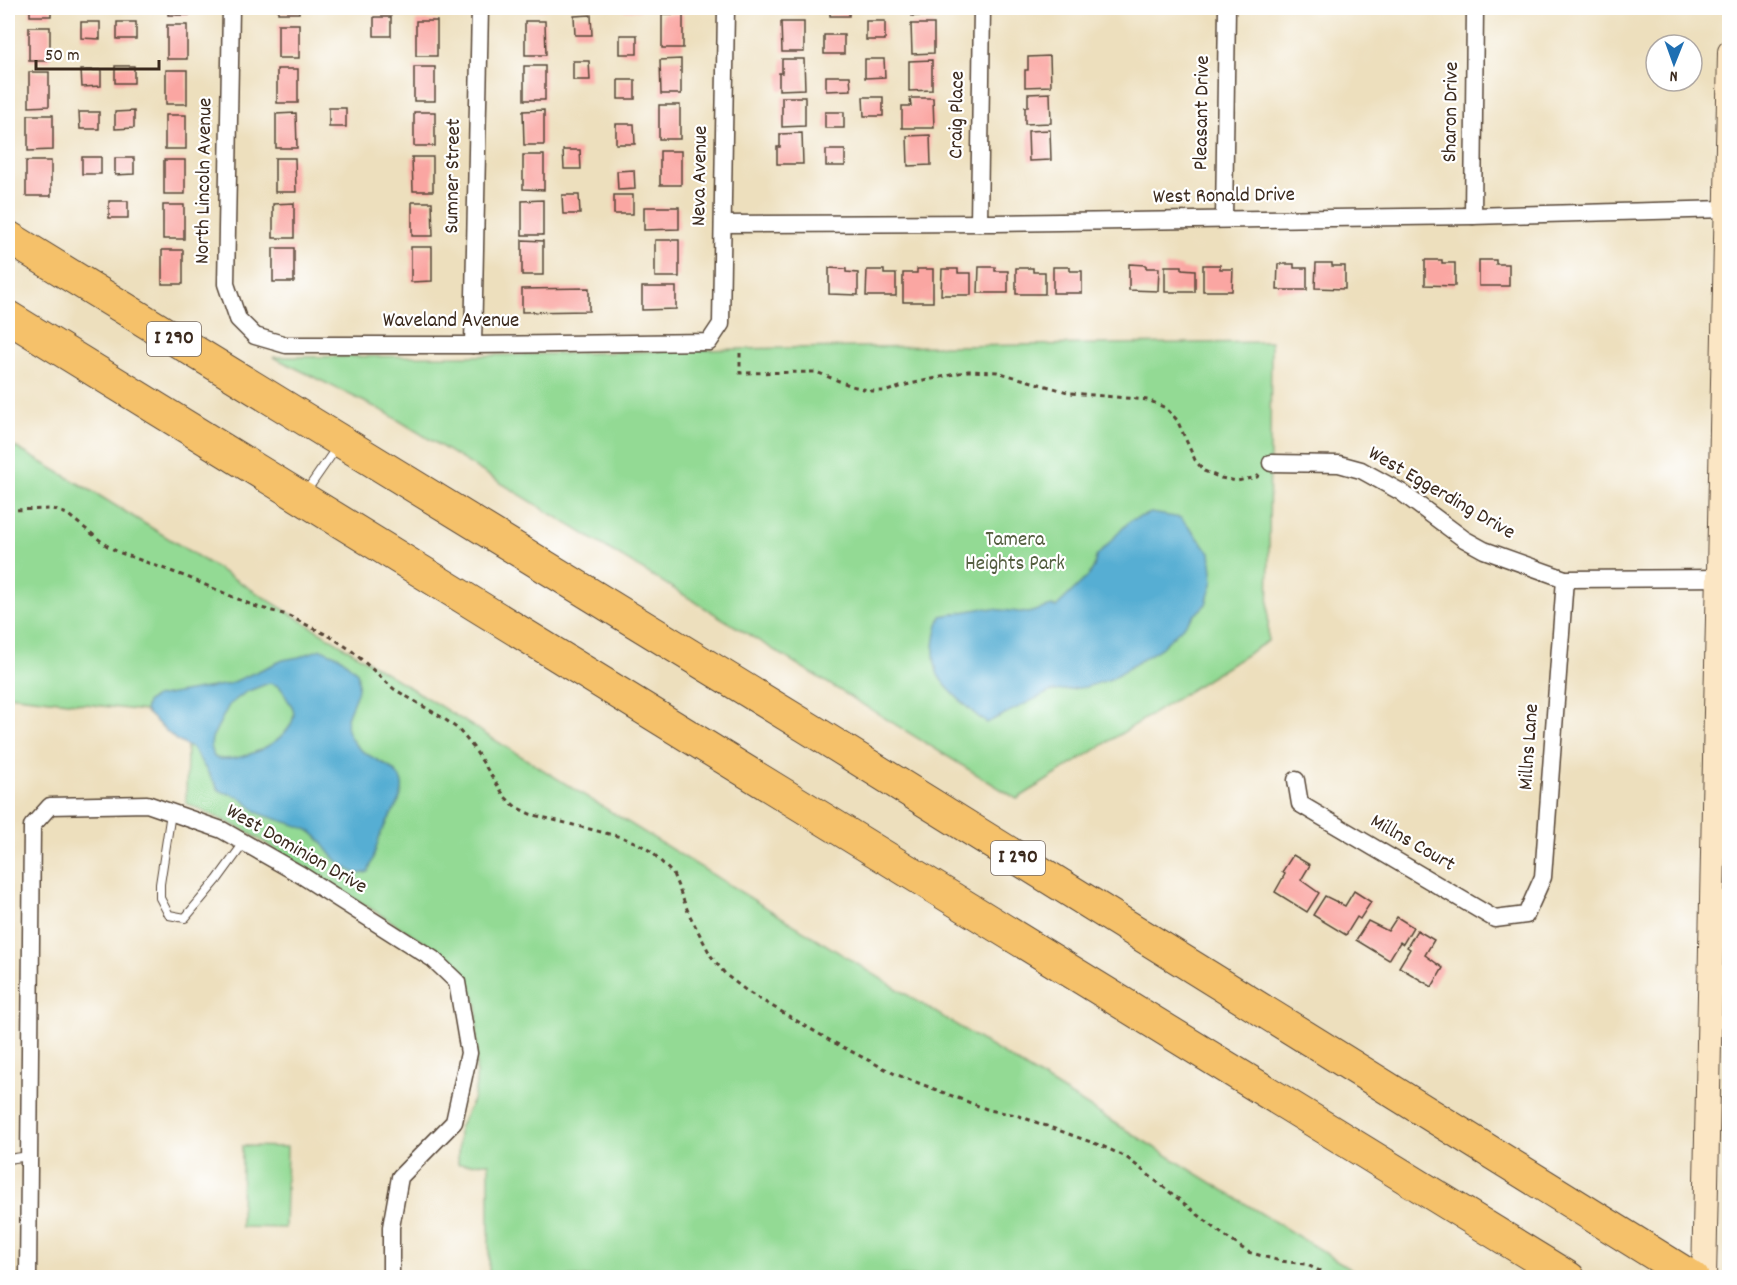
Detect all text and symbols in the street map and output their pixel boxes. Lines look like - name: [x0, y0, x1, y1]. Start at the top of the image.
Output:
- scale bar: [36, 33, 159, 71]
- north arrow: [1644, 33, 1704, 93]
- text: 50 m: [45, 44, 80, 69]
- street label: Pleasant Drive: [1187, 55, 1219, 171]
- street label: Sharon Drive: [1436, 61, 1468, 163]
- text: N: [1670, 64, 1678, 87]
- street label: Craig Place: [942, 71, 974, 159]
- street label: North Lincoln Avenue: [189, 97, 221, 265]
- street label: Sumner Street: [438, 118, 470, 234]
- street label: Neva Avenue: [685, 125, 717, 227]
- street label: West Ronald Drive: [1153, 181, 1295, 213]
- street label: Waveland Avenue: [383, 307, 519, 337]
- road number: I 290: [147, 322, 201, 356]
- street label: West Eggerding Drive: [1362, 440, 1520, 548]
- park label: Tamera Heights Park: [965, 526, 1065, 580]
- street label: Millns Lane: [1512, 703, 1548, 791]
- street label: West Dominion Drive: [220, 797, 372, 903]
- street label: Millns Court: [1364, 808, 1460, 881]
- road number: I 290: [991, 841, 1045, 875]

